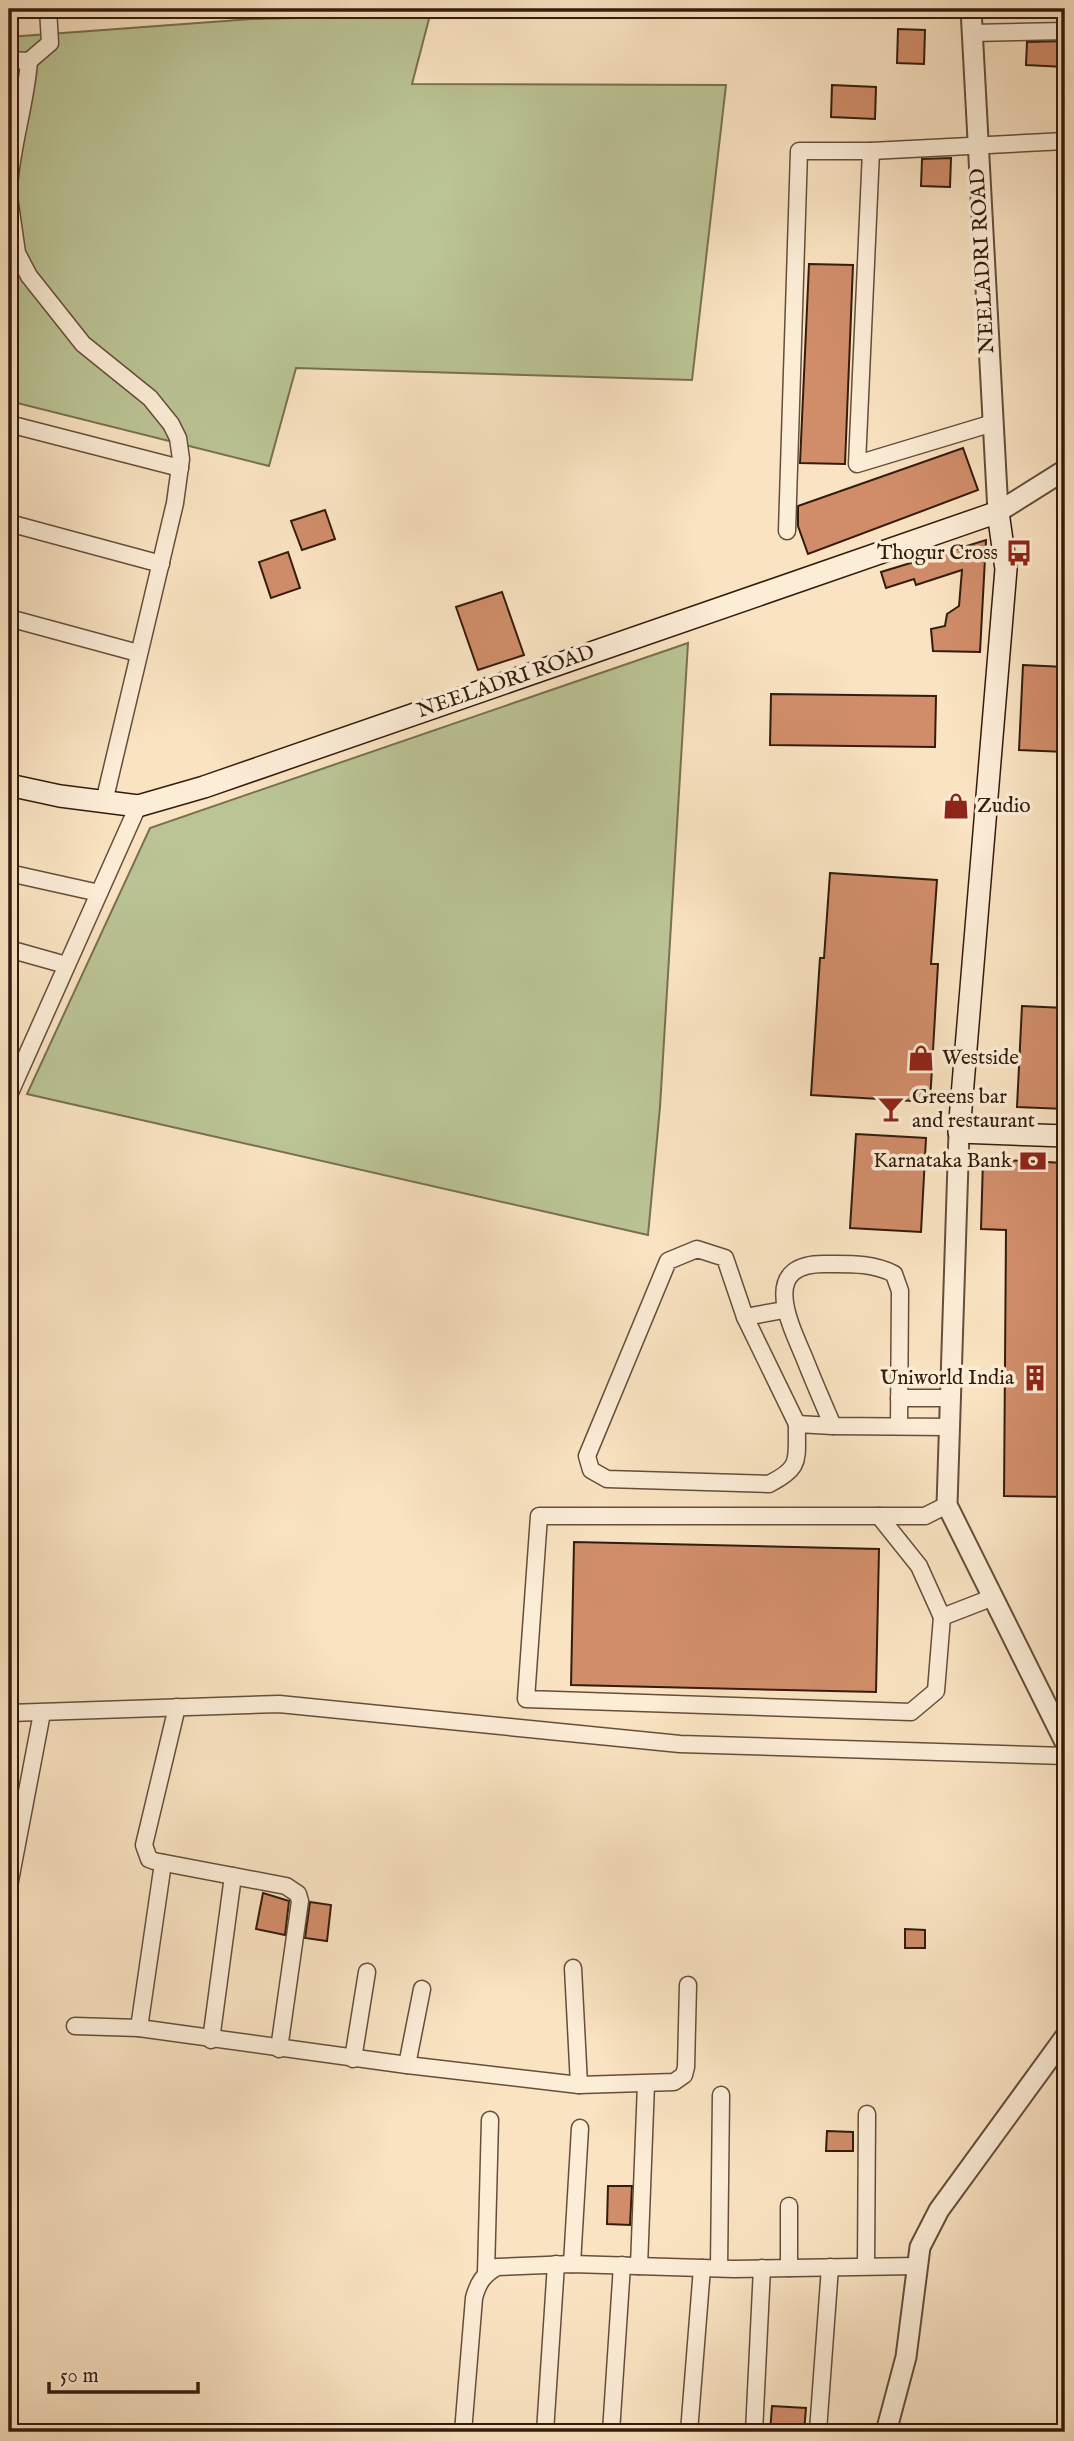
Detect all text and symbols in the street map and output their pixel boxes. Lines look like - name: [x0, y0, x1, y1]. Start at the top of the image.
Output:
- street label: NEELADRI ROAD: [965, 167, 1001, 355]
- bus stop icon: Thogur Cross: [1004, 538, 1034, 568]
- place label: Thogur Cross: [877, 540, 998, 567]
- street label: NEELADRI ROAD: [414, 639, 598, 725]
- shop icon: Zudio: [941, 791, 971, 821]
- place label: Zudio: [977, 793, 1031, 820]
- shop icon: Westside: [906, 1043, 936, 1073]
- place label: Westside: [942, 1045, 1019, 1072]
- place label: Greens bar and restaurant: [912, 1084, 1035, 1135]
- bar icon: Greens bar and restaurant: [876, 1094, 906, 1124]
- bank icon: Karnataka Bank: [1018, 1146, 1048, 1176]
- place label: Karnataka Bank: [873, 1148, 1013, 1175]
- building icon: Uniworld India: [1020, 1363, 1050, 1393]
- place label: Uniworld India: [880, 1365, 1015, 1392]
- scale bar: [49, 2350, 198, 2394]
- text: 50 m: [60, 2363, 99, 2390]

